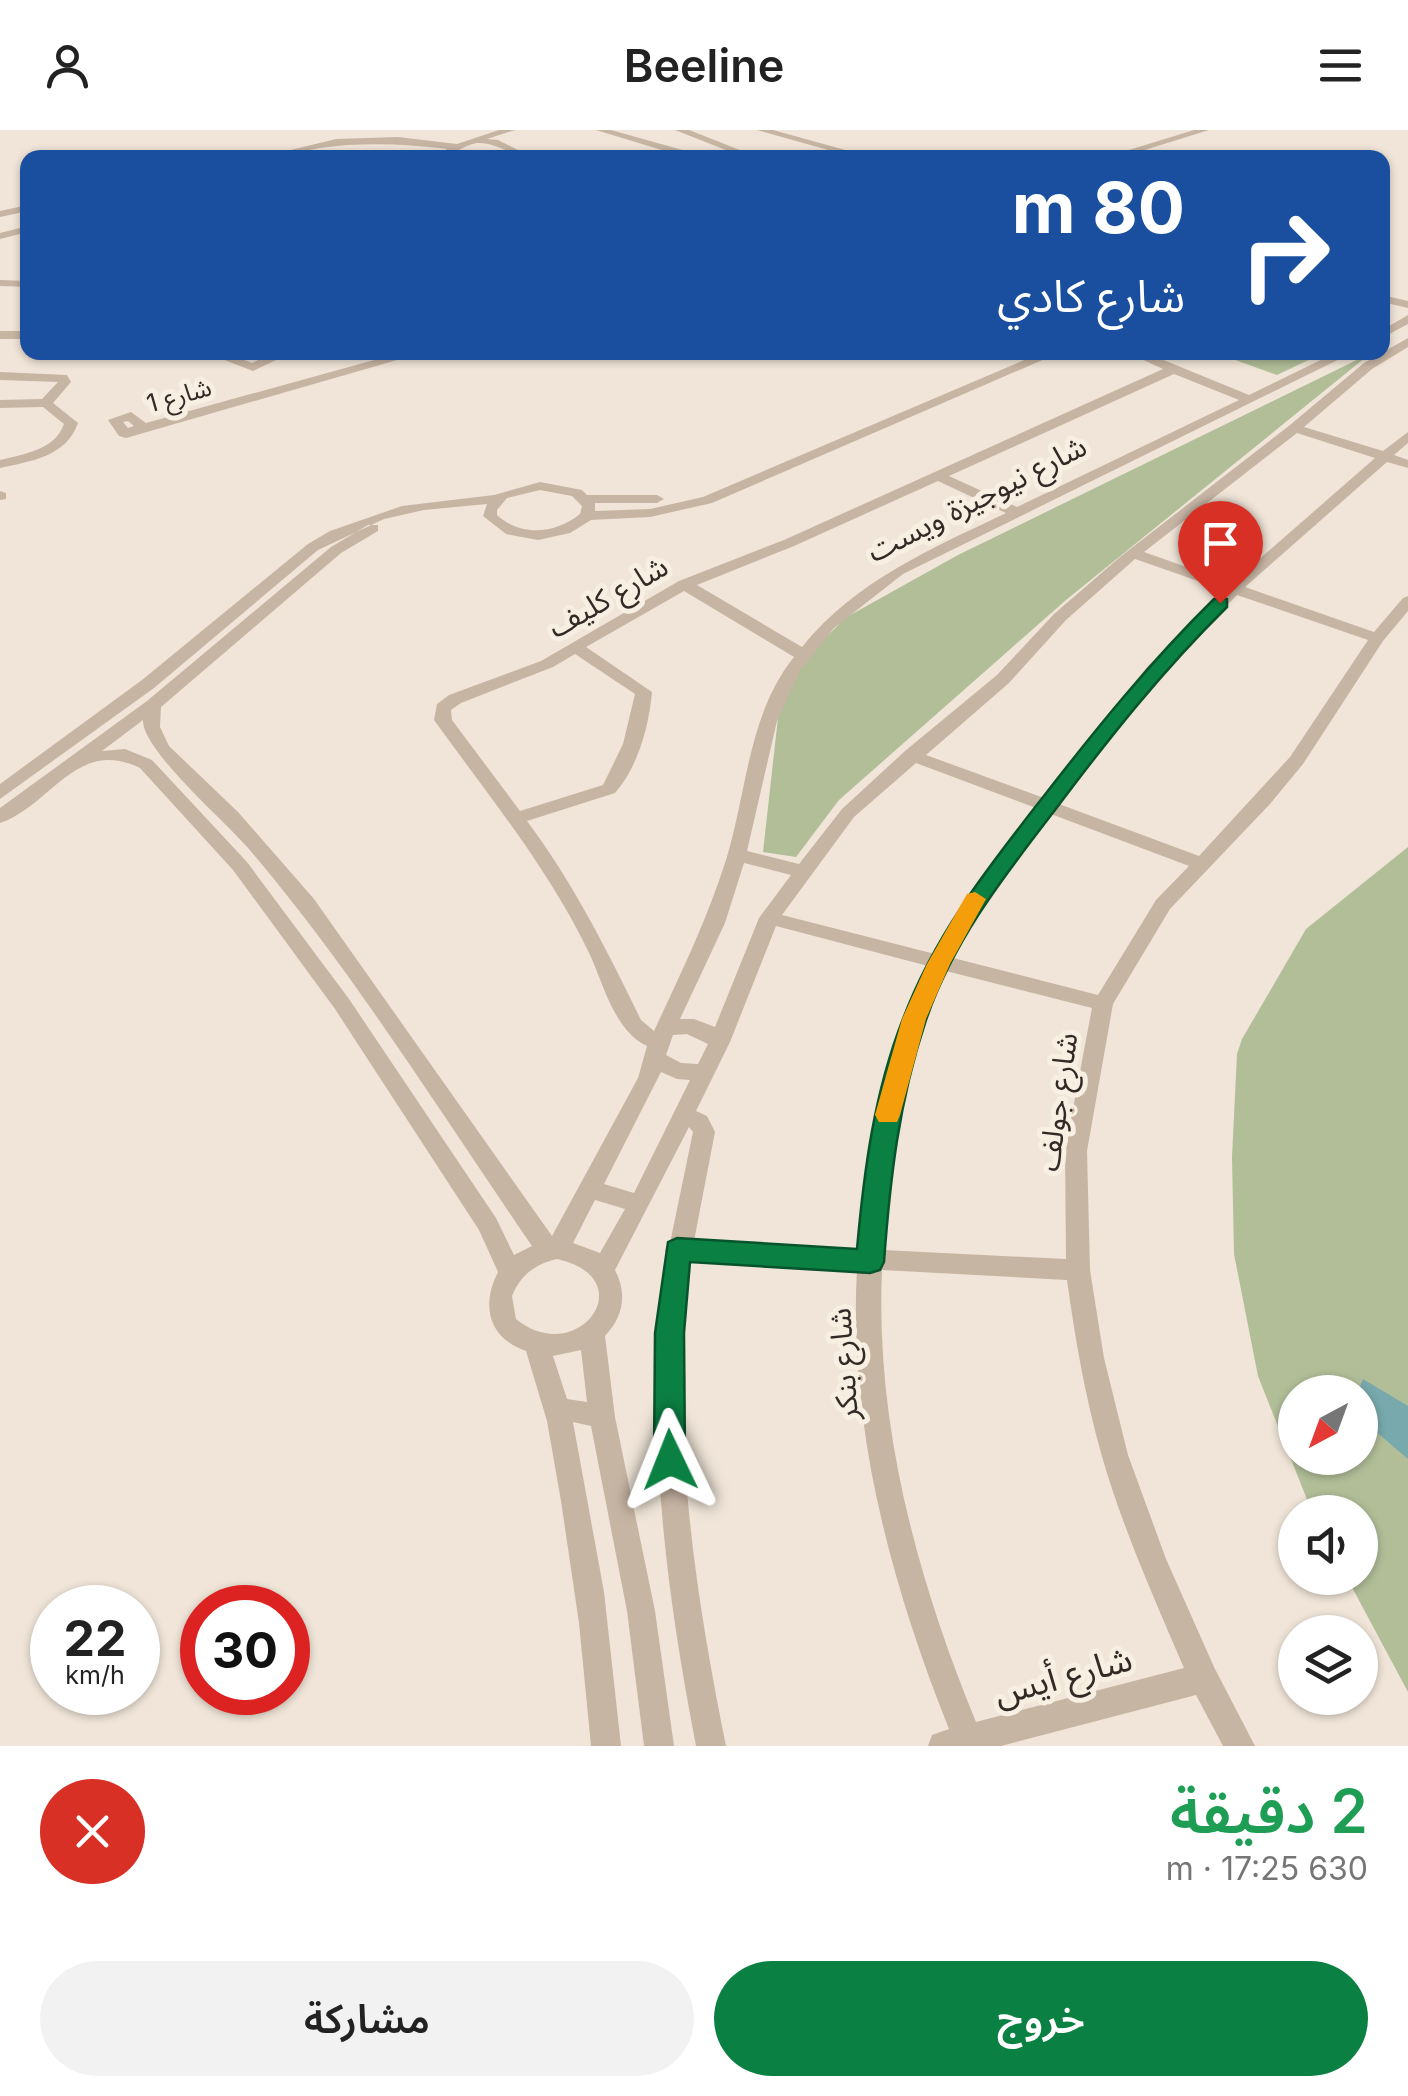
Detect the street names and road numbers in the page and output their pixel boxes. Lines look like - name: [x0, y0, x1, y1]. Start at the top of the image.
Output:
- street label: شارع 1: [143, 371, 216, 422]
- street label: شارع نيوجيزة ويست: [861, 427, 1094, 573]
- street label: شارع كليف: [541, 547, 676, 649]
- street label: شارع جولف: [1029, 1030, 1089, 1174]
- street label: شارع بنكر: [821, 1306, 870, 1422]
- street label: شارع أيس: [989, 1636, 1138, 1719]

